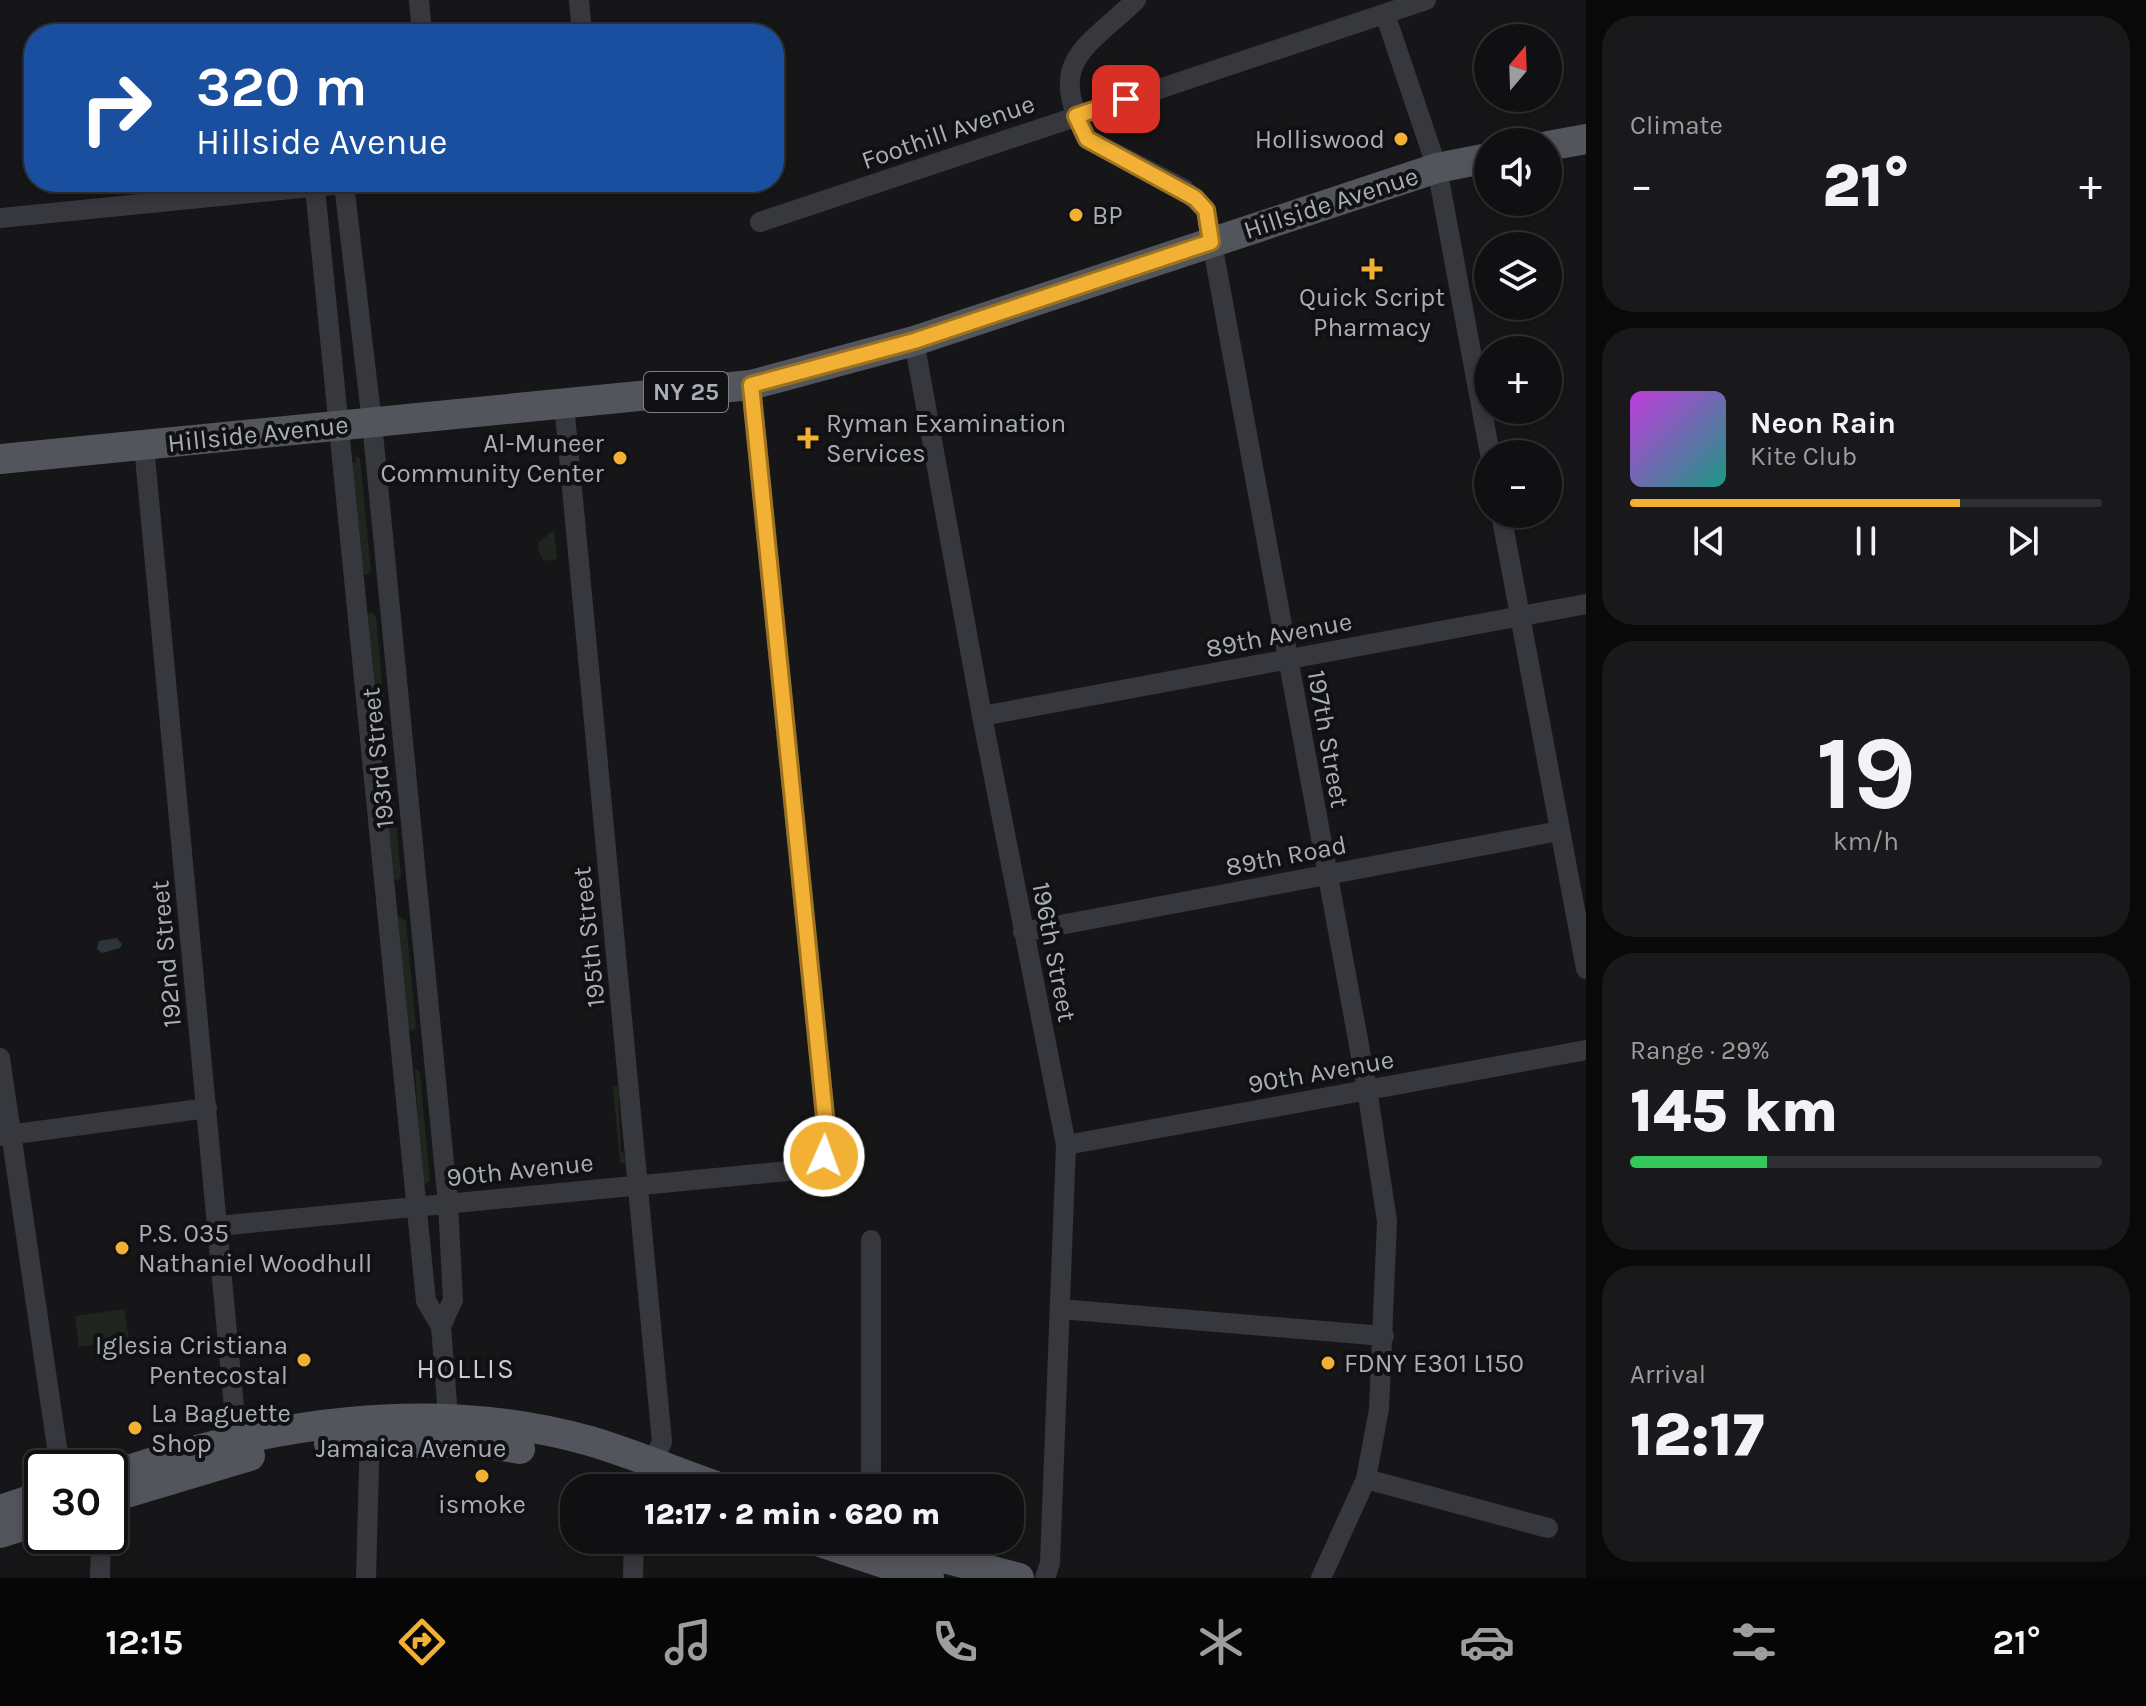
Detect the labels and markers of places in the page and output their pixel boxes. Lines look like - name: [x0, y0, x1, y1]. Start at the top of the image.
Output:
- pin: [1092, 65, 1160, 133]
- place label: Holliswood: [1255, 124, 1385, 155]
- marker: Holliswood: [1392, 130, 1410, 148]
- place label: BP: [1092, 200, 1123, 231]
- marker: BP: [1067, 206, 1085, 224]
- marker: Quick Script Pharmacy: [1363, 260, 1381, 278]
- place label: Quick Script Pharmacy: [1299, 282, 1445, 343]
- place label: Ryman Examination Services: [826, 408, 1066, 469]
- marker: Ryman Examination Services: [797, 427, 819, 449]
- place label: Al-Muneer Community Center: [380, 428, 605, 489]
- marker: Al-Muneer Community Center: [611, 449, 629, 467]
- place label: P.S. 035 Nathaniel Woodhull: [138, 1218, 372, 1279]
- marker: P.S. 035 Nathaniel Woodhull: [113, 1239, 131, 1257]
- place label: Iglesia Cristiana Pentecostal: [95, 1330, 288, 1391]
- place label: FDNY E301 L150: [1344, 1348, 1524, 1379]
- marker: Iglesia Cristiana Pentecostal: [295, 1351, 313, 1369]
- marker: FDNY E301 L150: [1319, 1354, 1337, 1372]
- place label: La Baguette Shop: [151, 1398, 291, 1459]
- marker: La Baguette Shop: [126, 1419, 144, 1437]
- marker: ismoke: [473, 1467, 491, 1485]
- place label: ismoke: [438, 1489, 526, 1520]

